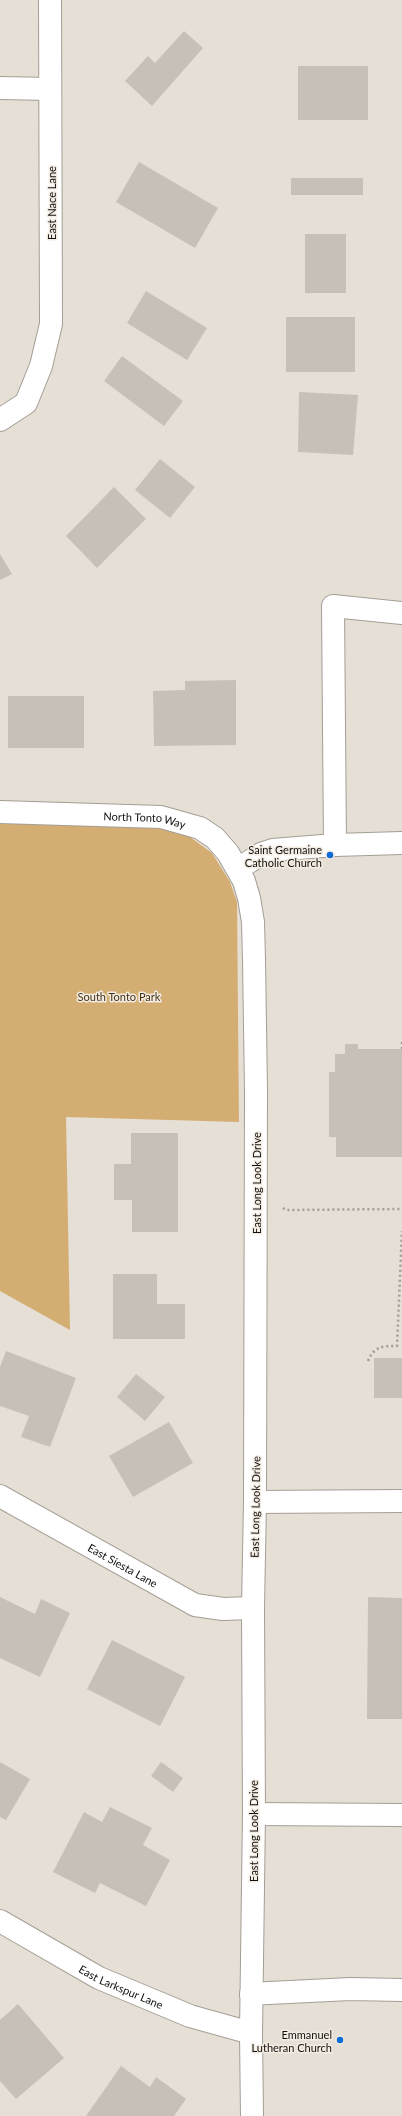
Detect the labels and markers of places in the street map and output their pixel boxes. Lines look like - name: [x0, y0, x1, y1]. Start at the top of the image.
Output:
- place label: Saint Germaine Catholic Church: [245, 843, 322, 869]
- marker: Saint Germaine Catholic Church: [325, 850, 335, 860]
- place label: Emmanuel Lutheran Church: [252, 2028, 332, 2054]
- marker: Emmanuel Lutheran Church: [335, 2035, 345, 2045]

